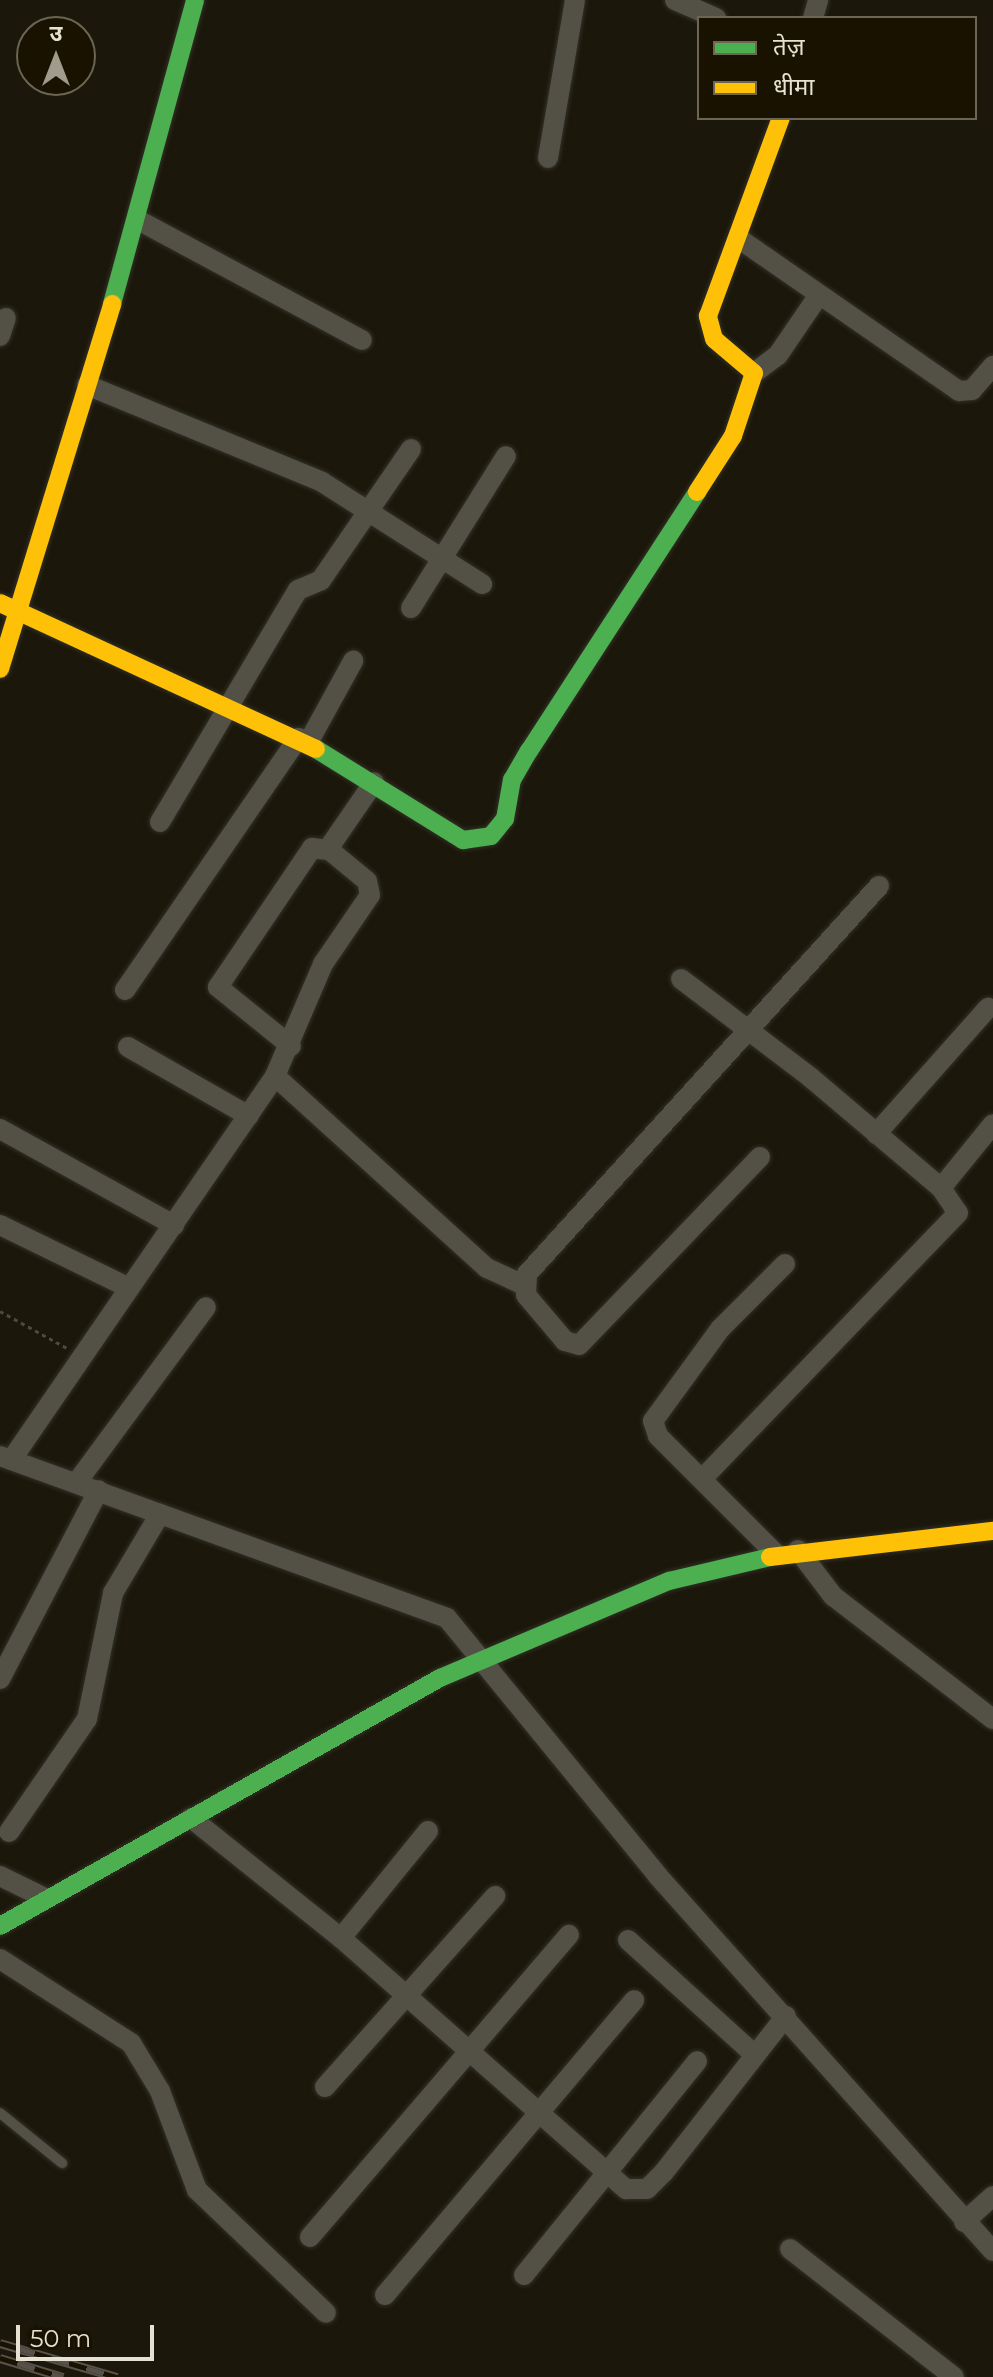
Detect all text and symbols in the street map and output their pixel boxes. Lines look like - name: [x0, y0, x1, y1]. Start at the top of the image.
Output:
- north arrow: [16, 16, 96, 96]
- legend: [697, 16, 977, 120]
- text: उ: [50, 20, 62, 47]
- text: तेज़: [773, 32, 805, 61]
- text: धीमा: [773, 72, 815, 101]
- scale bar: [20, 2309, 158, 2359]
- text: 50 m: [30, 2324, 91, 2353]

